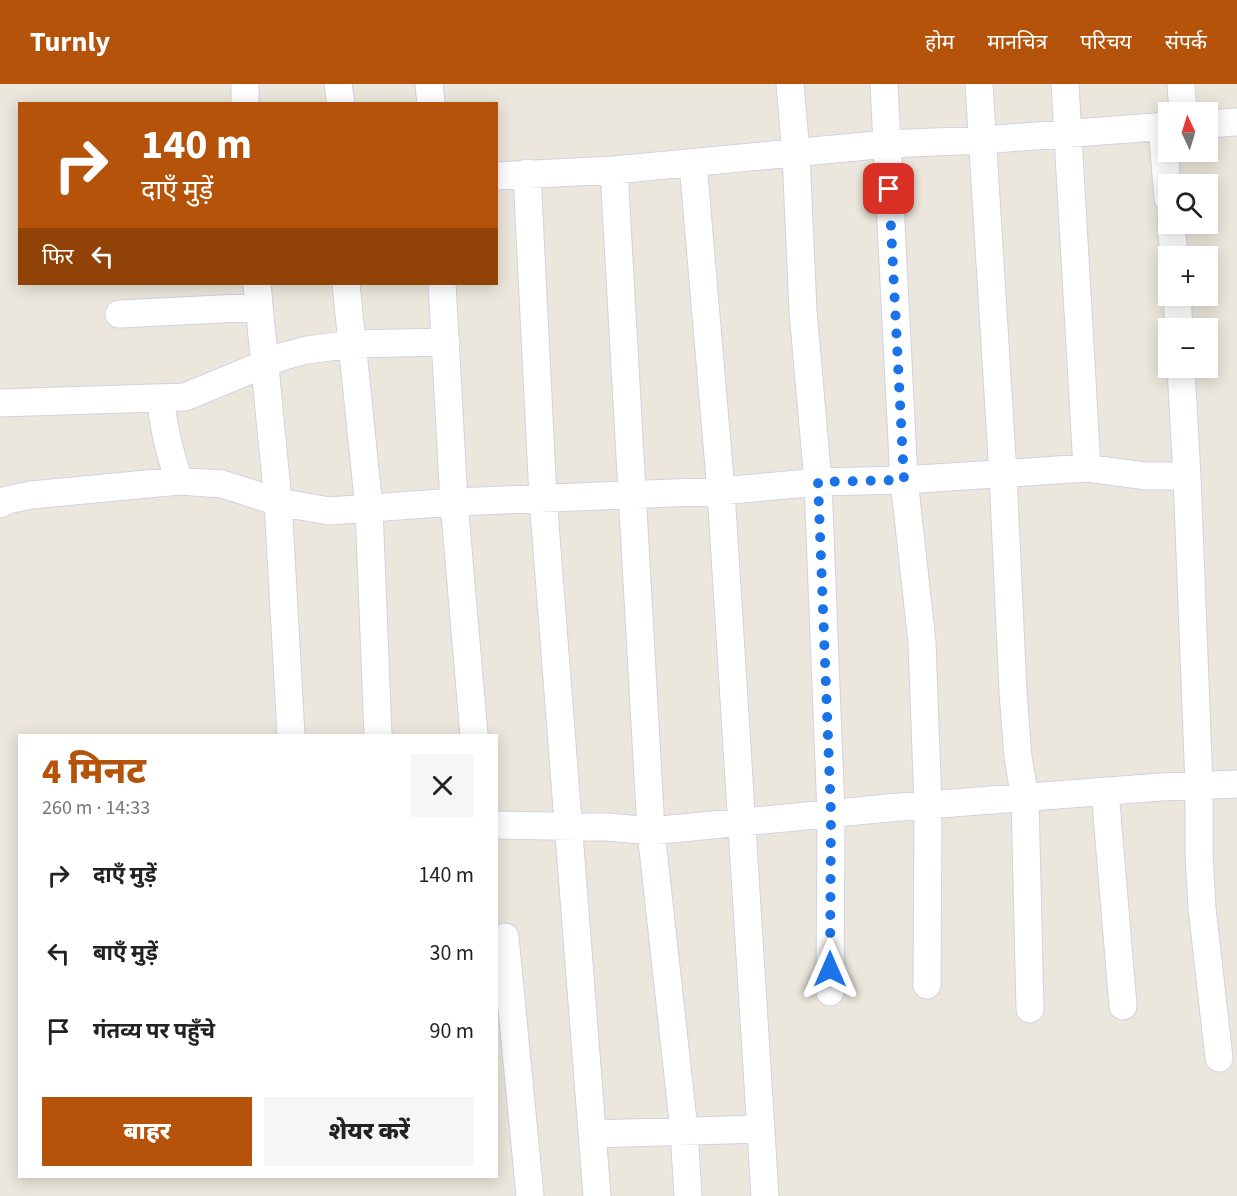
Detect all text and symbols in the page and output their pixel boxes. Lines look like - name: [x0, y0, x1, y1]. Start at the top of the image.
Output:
- text: Turnly: [30, 22, 110, 62]
- text: होम: [925, 27, 954, 57]
- text: मानचित्र: [987, 27, 1047, 57]
- text: परिचय: [1080, 27, 1132, 57]
- text: संपर्क: [1165, 27, 1207, 57]
- north arrow: [1158, 102, 1218, 162]
- map controls: [1158, 102, 1218, 378]
- text: 140 m: [141, 115, 252, 175]
- icon: right: [42, 126, 120, 204]
- pin: [863, 163, 914, 214]
- text: दाएँ मुड़ें: [141, 171, 213, 210]
- icon: arrive: [872, 172, 905, 205]
- button: search: [1158, 174, 1218, 234]
- icon: left: [86, 240, 119, 273]
- text: फिर: [42, 241, 74, 273]
- button: +: [1158, 246, 1218, 306]
- button: −: [1158, 318, 1218, 378]
- text: 4 मिनट: [42, 746, 146, 797]
- button: close: [411, 754, 474, 817]
- text: 260 m · 14:33: [42, 794, 150, 822]
- icon: right: [42, 859, 75, 892]
- text: दाएँ मुड़ें: [93, 859, 156, 891]
- text: 140 m: [419, 859, 474, 891]
- icon: left: [42, 937, 75, 970]
- text: बाएँ मुड़ें: [93, 937, 158, 969]
- text: 30 m: [429, 937, 474, 969]
- position arrow: [798, 937, 862, 1001]
- icon: arrive: [42, 1015, 75, 1048]
- text: गंतव्य पर पहुँचे: [93, 1015, 215, 1047]
- text: 90 m: [429, 1015, 474, 1047]
- button: बाहर: [42, 1097, 252, 1166]
- button: शेयर करें: [264, 1097, 474, 1166]

